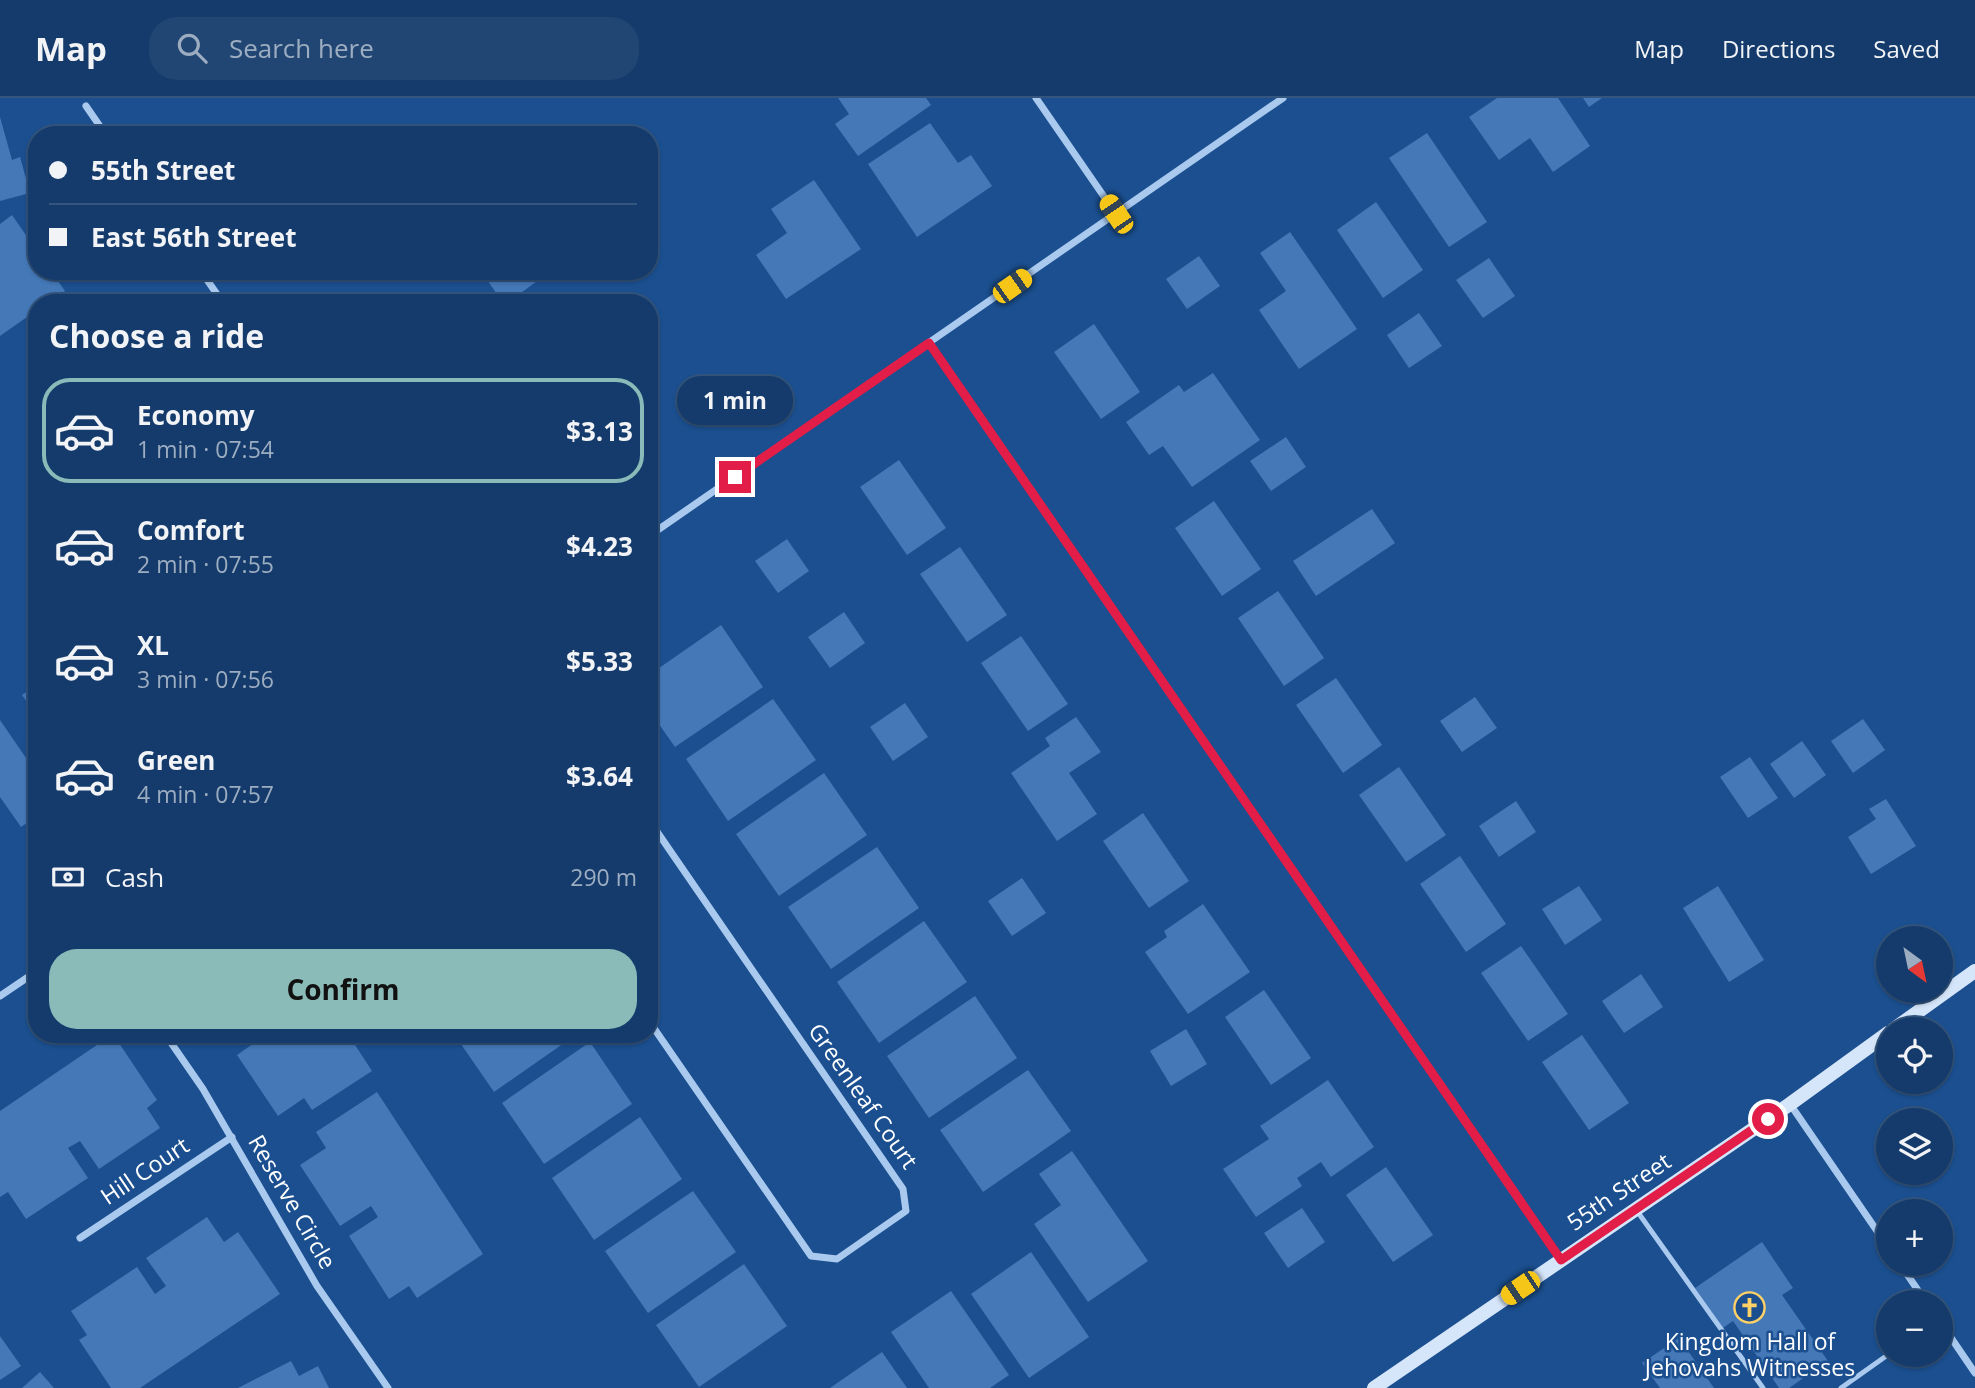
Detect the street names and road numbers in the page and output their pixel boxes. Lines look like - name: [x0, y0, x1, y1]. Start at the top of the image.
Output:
- street label: Greenleaf Court: [802, 1016, 926, 1175]
- street label: Reserve Circle: [241, 1128, 344, 1275]
- street label: Hill Court: [94, 1129, 195, 1212]
- street label: 55th Street: [1560, 1145, 1677, 1238]

